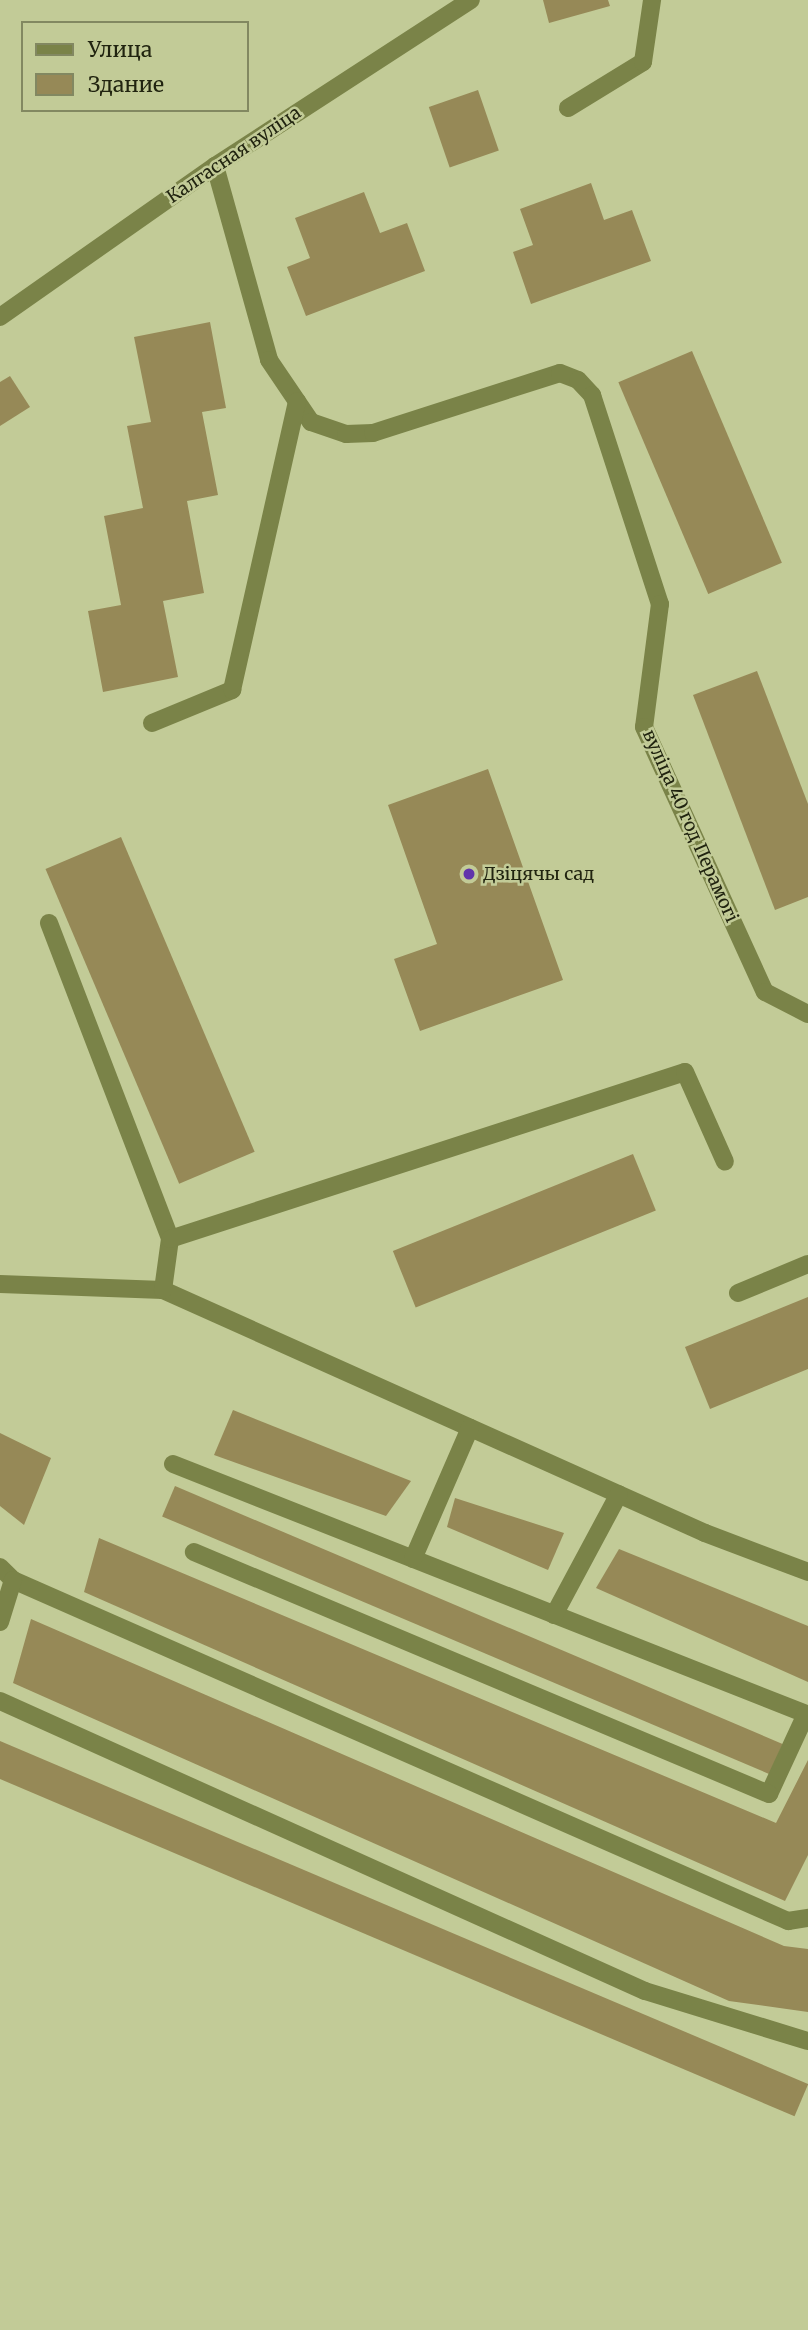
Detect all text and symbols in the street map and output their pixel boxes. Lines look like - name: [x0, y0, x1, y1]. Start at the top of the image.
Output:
- legend: [21, 21, 248, 112]
- text: Улица: [88, 36, 152, 63]
- text: Здание: [88, 71, 164, 98]
- street label: Калгасная вуліца: [163, 102, 305, 208]
- street label: вуліца 40 год Перамогі: [638, 726, 742, 926]
- place label: Дзіцячы сад: [483, 863, 594, 885]
- marker: Дзіцячы сад: [461, 866, 477, 882]

